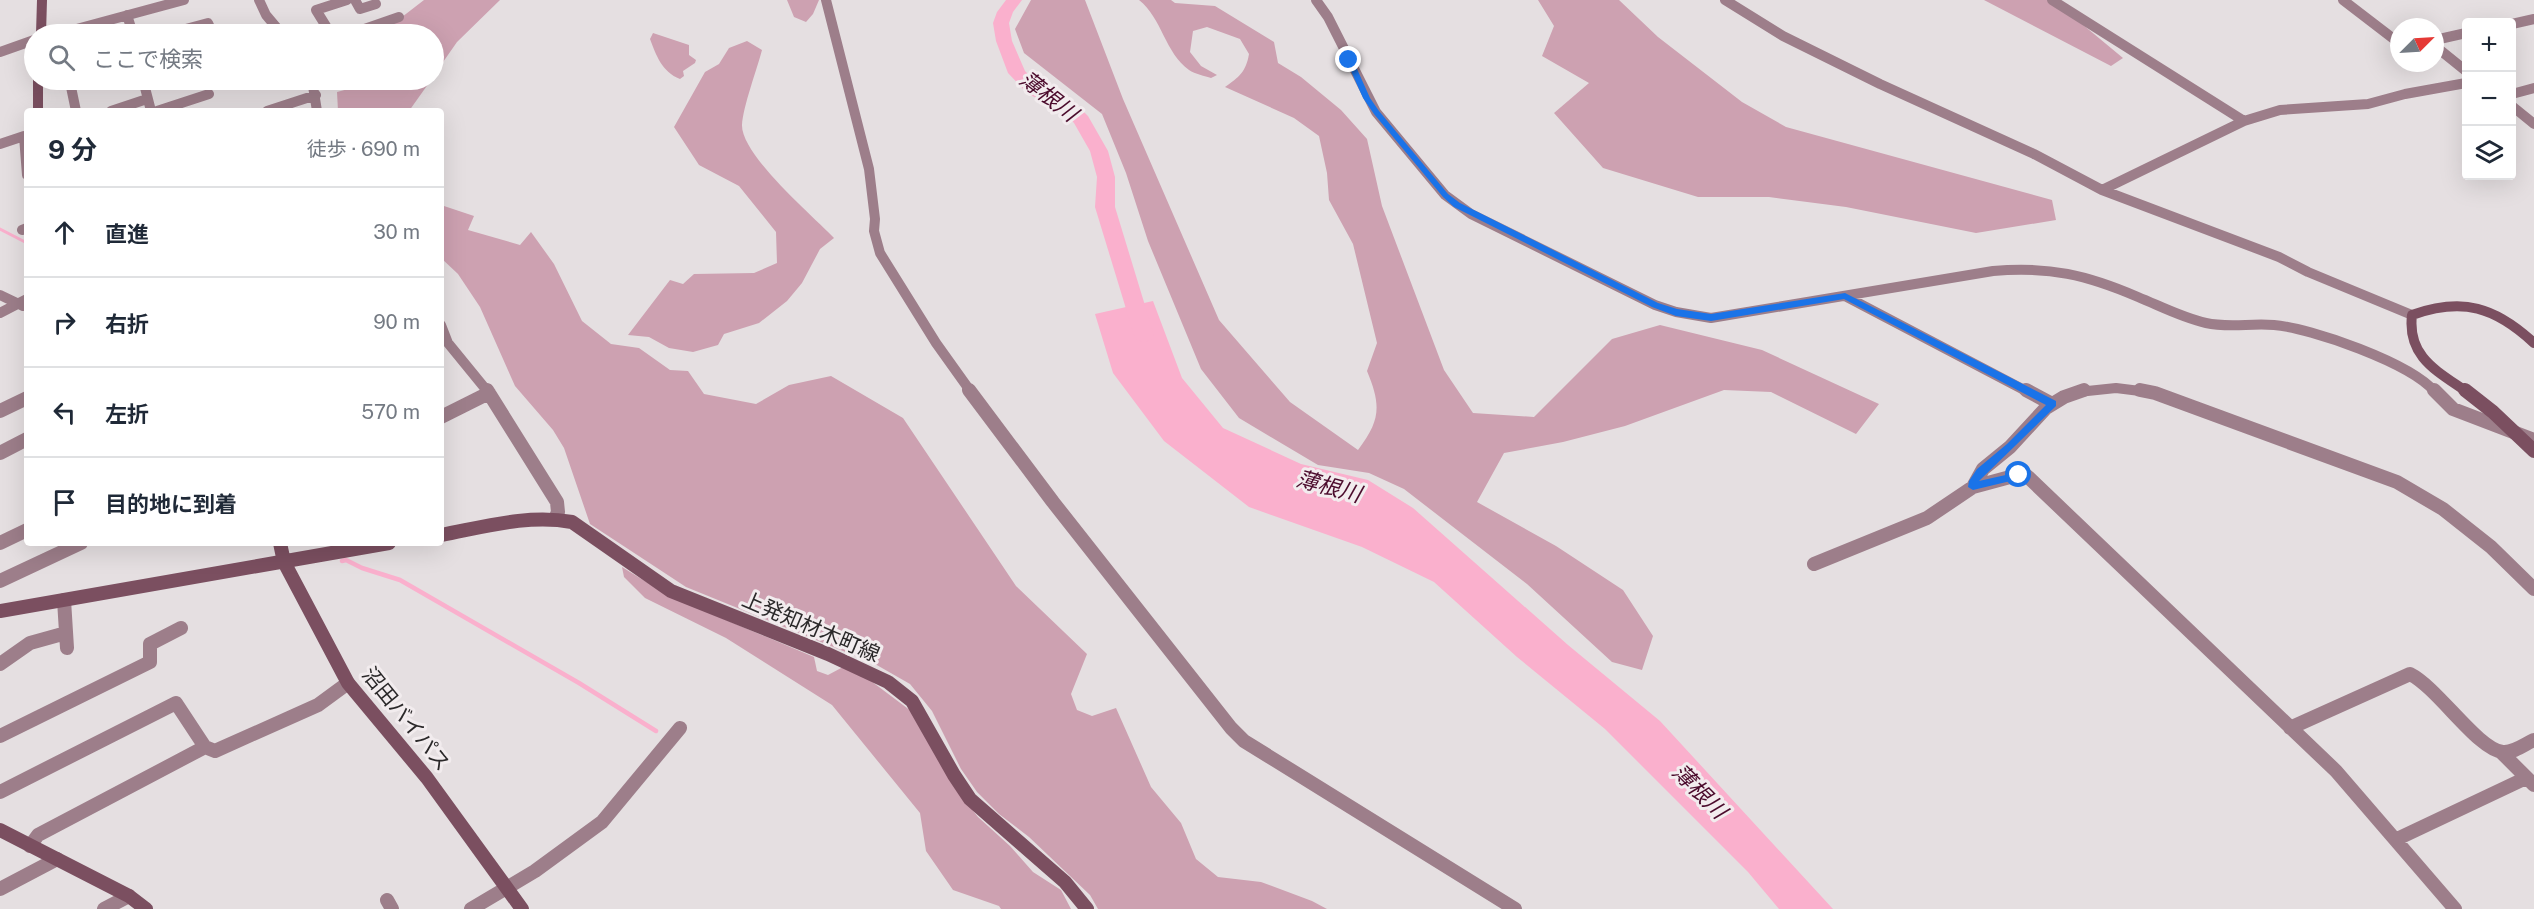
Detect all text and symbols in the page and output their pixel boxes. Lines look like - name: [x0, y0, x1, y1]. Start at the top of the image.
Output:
- north arrow: [2390, 18, 2444, 72]
- map controls: [2462, 18, 2516, 180]
- button: +: [2462, 18, 2516, 72]
- search box: [24, 24, 444, 90]
- icon: search: [45, 41, 78, 74]
- text: ここで検索: [93, 46, 203, 72]
- route end: [1335, 46, 1361, 72]
- water label: 薄根川: [1015, 65, 1085, 128]
- button: −: [2462, 72, 2516, 126]
- button: layers: [2462, 126, 2516, 180]
- text: 9 分: [48, 134, 97, 165]
- text: 徒歩 · 690 m: [307, 137, 420, 161]
- icon: ahead: [48, 216, 81, 249]
- text: 30 m: [373, 220, 420, 244]
- text: 直進: [105, 221, 149, 247]
- icon: right: [48, 306, 81, 339]
- text: 90 m: [373, 310, 420, 334]
- text: 右折: [105, 311, 149, 337]
- icon: left: [48, 396, 81, 429]
- text: 570 m: [361, 400, 420, 424]
- text: 左折: [105, 401, 149, 427]
- route start: [2005, 461, 2031, 487]
- water label: 薄根川: [1294, 465, 1366, 508]
- icon: arrive: [48, 486, 81, 519]
- text: 目的地に到着: [105, 491, 237, 517]
- street label: 上発知材木町線: [739, 586, 884, 667]
- street label: 沼田バイパス: [357, 662, 456, 775]
- water label: 薄根川: [1667, 758, 1734, 825]

